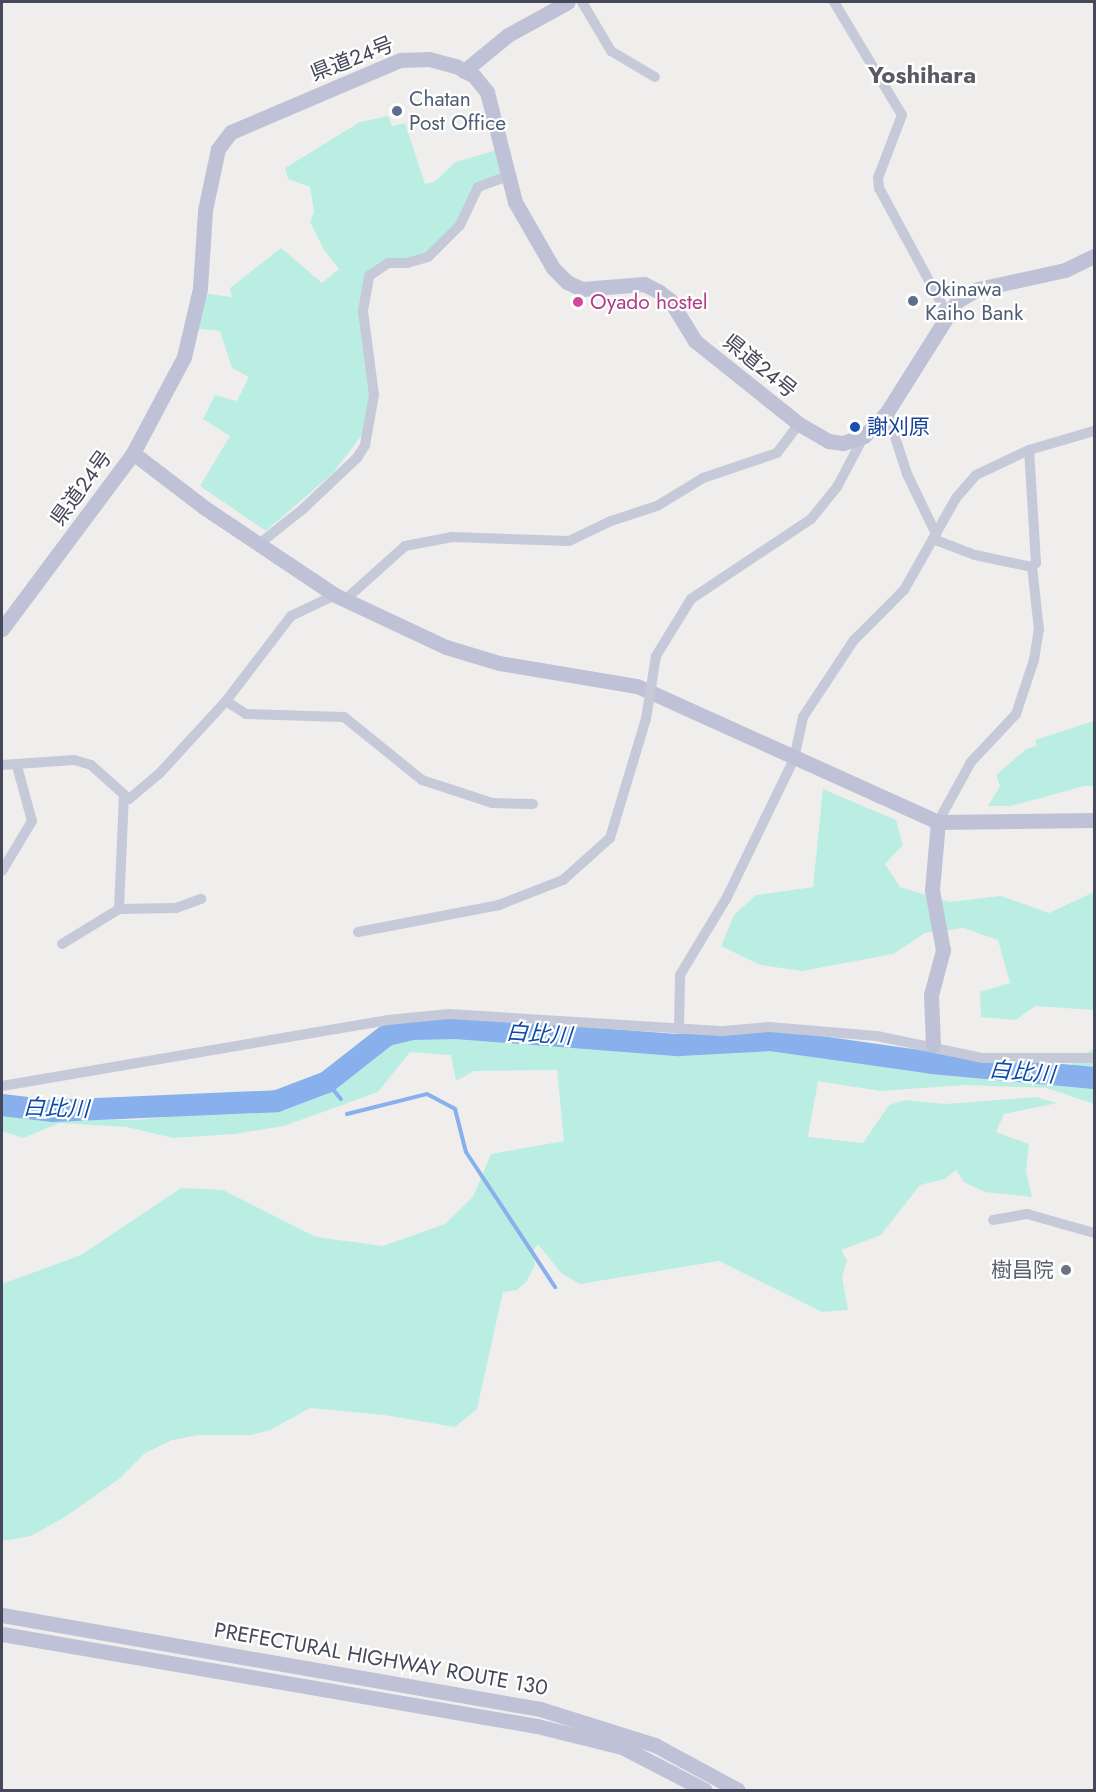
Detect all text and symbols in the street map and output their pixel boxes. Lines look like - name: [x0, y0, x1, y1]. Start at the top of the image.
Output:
- street label: 県道24号: [307, 32, 397, 86]
- district label: Yoshihara: [868, 61, 976, 89]
- place label: Chatan Post Office: [409, 86, 506, 136]
- marker: Chatan Post Office: [390, 104, 404, 118]
- place label: Okinawa Kaiho Bank: [925, 276, 1023, 326]
- place label: Oyado hostel: [590, 289, 708, 315]
- marker: Okinawa Kaiho Bank: [906, 294, 920, 308]
- marker: Oyado hostel: [571, 295, 585, 309]
- street label: 県道24号: [718, 329, 802, 403]
- place label: 謝刈原: [867, 414, 930, 440]
- marker: 謝刈原: [848, 420, 862, 434]
- street label: 県道24号: [45, 445, 117, 531]
- water label: 白比川: [505, 1019, 573, 1049]
- water label: 白比川: [988, 1056, 1056, 1088]
- water label: 白比川: [23, 1094, 89, 1122]
- place label: 樹昌院: [991, 1257, 1054, 1283]
- marker: 樹昌院: [1059, 1263, 1073, 1277]
- street label: PREFECTURAL HIGHWAY ROUTE 130: [212, 1617, 550, 1701]

